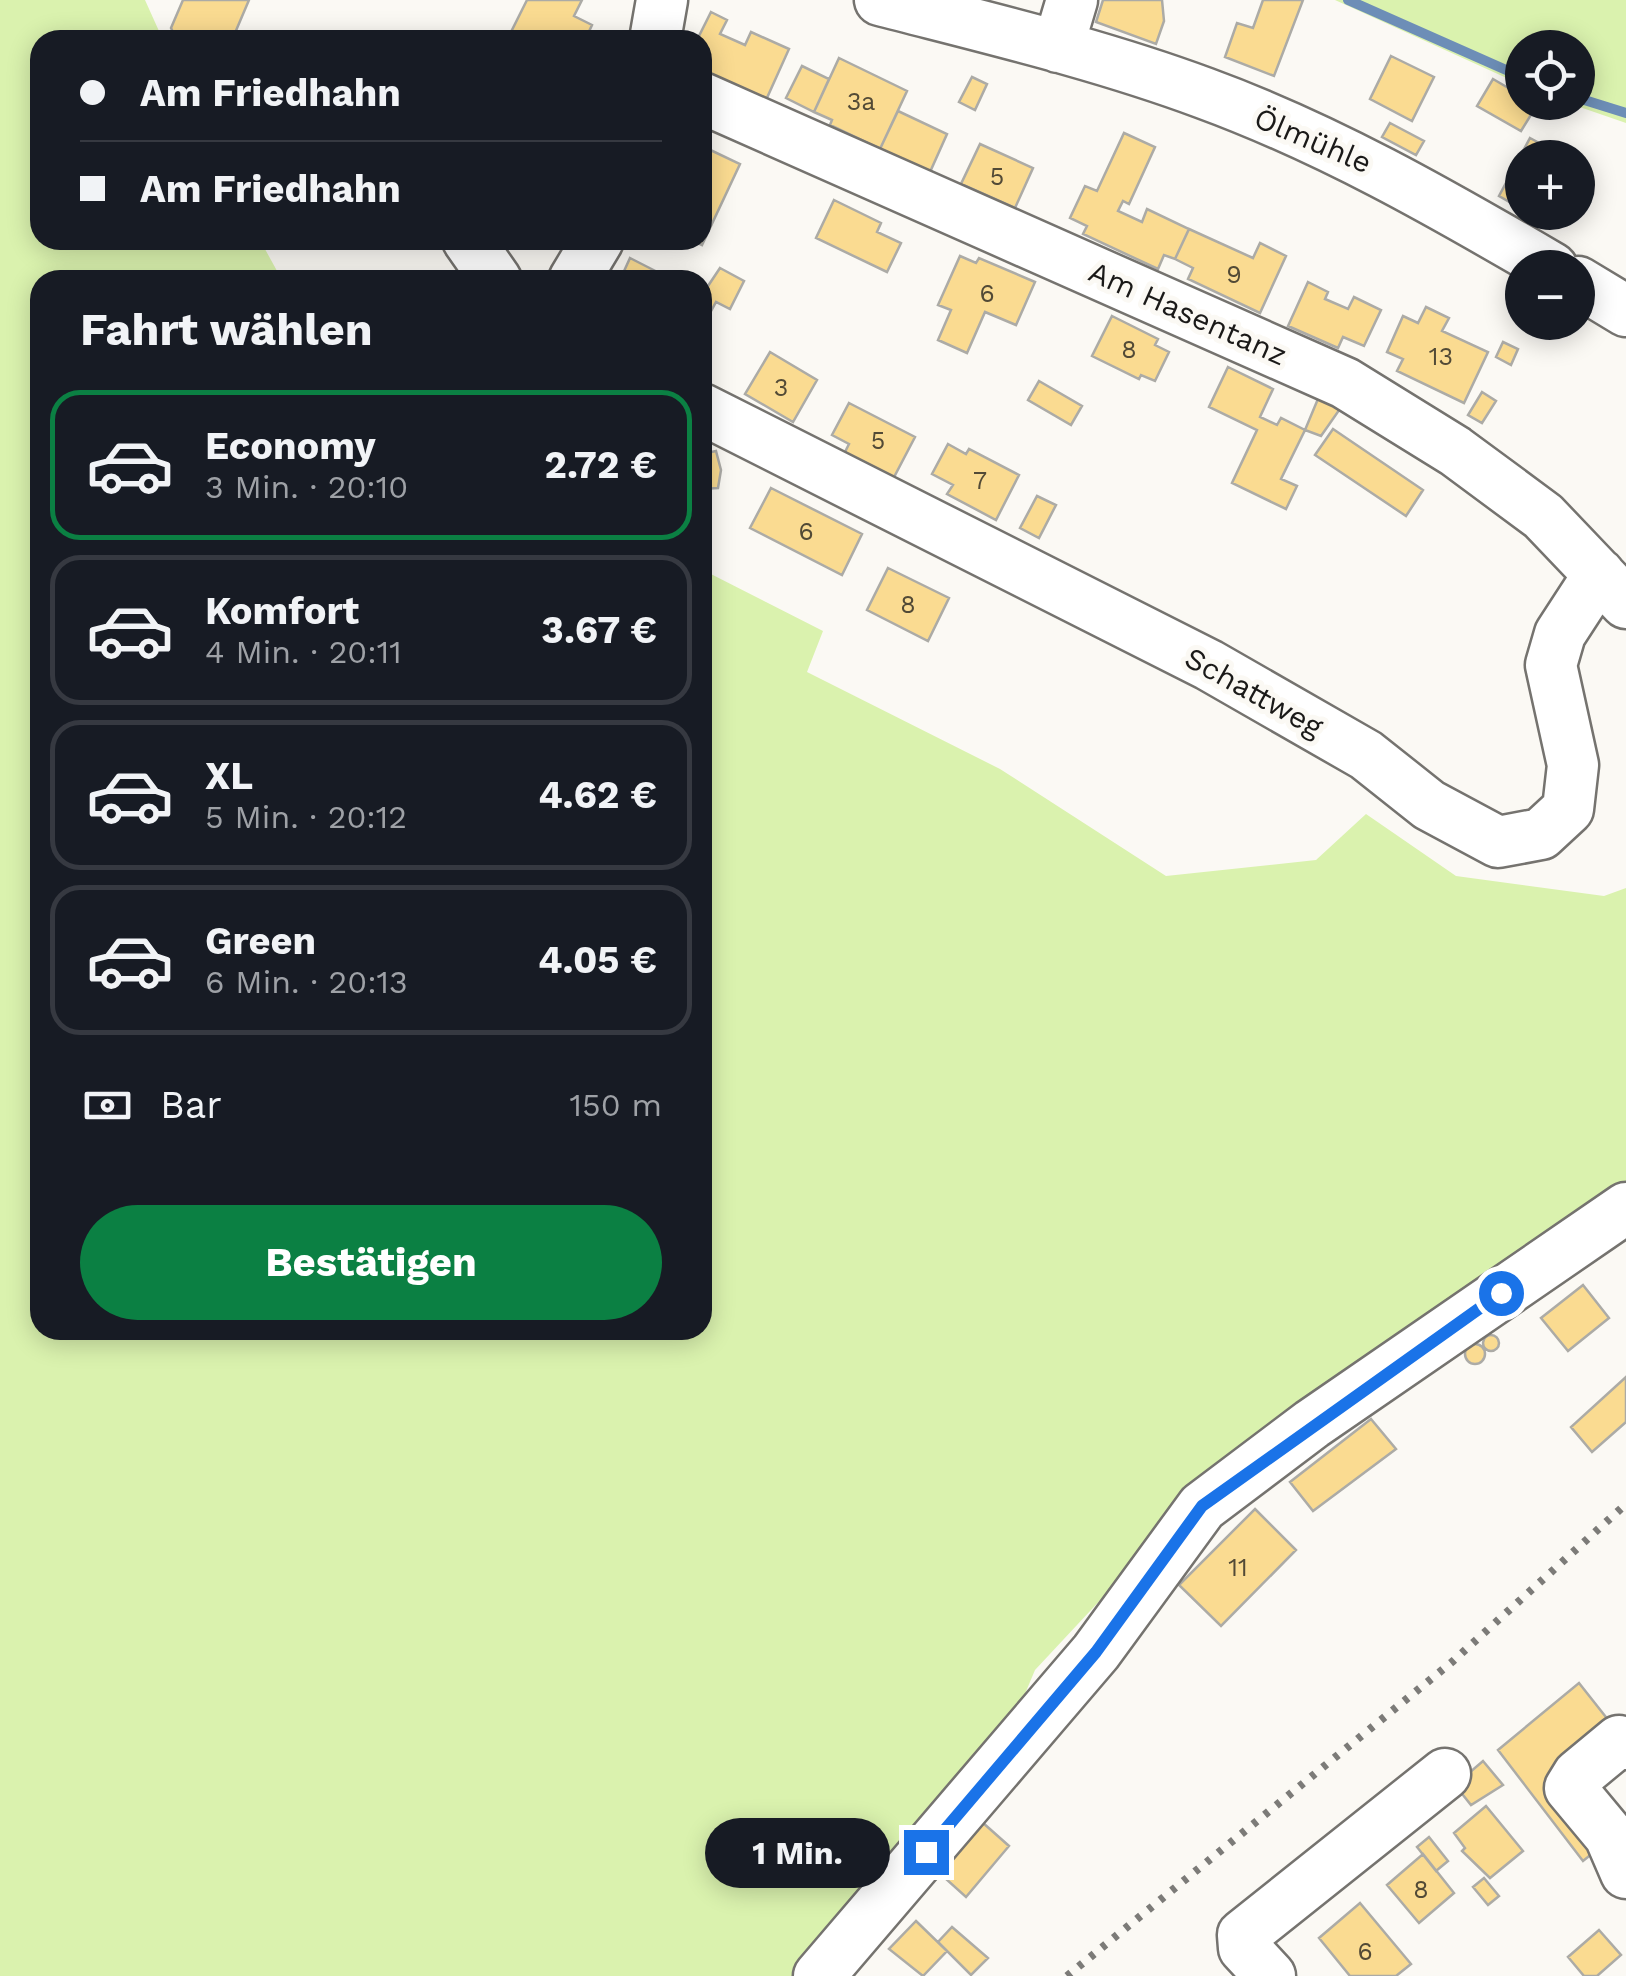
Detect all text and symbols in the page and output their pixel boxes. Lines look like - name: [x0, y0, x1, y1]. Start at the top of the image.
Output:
- map controls: [1505, 30, 1595, 340]
- button: locate: [1505, 30, 1595, 120]
- text: Am Friedhahn: [140, 71, 401, 115]
- house number: 3a: [847, 87, 875, 116]
- street label: Ölmühle: [1249, 100, 1377, 180]
- button: +: [1505, 140, 1595, 230]
- house number: 5: [990, 162, 1004, 191]
- text: Am Friedhahn: [140, 167, 401, 211]
- button: −: [1505, 250, 1595, 340]
- street label: Am Hasentanz: [1084, 254, 1292, 372]
- house number: 9: [1226, 260, 1242, 289]
- house number: 6: [979, 279, 995, 308]
- text: Fahrt wählen: [80, 303, 373, 356]
- house number: 8: [1121, 335, 1137, 364]
- house number: 13: [1429, 342, 1453, 371]
- house number: 3: [774, 373, 788, 402]
- icon: car: [85, 420, 175, 510]
- text: Economy: [205, 424, 376, 468]
- house number: 5: [871, 426, 885, 455]
- text: 2.72 €: [544, 443, 657, 487]
- house number: 7: [973, 466, 987, 495]
- text: 3 Min. · 20:10: [205, 468, 408, 506]
- house number: 6: [798, 517, 814, 546]
- icon: car: [85, 585, 175, 675]
- text: Komfort: [205, 589, 359, 633]
- house number: 8: [900, 590, 916, 619]
- text: 3.67 €: [541, 608, 657, 652]
- text: 4 Min. · 20:11: [205, 633, 402, 671]
- street label: Schattweg: [1179, 640, 1329, 744]
- icon: car: [85, 750, 175, 840]
- text: XL: [205, 754, 253, 798]
- text: 4.62 €: [538, 773, 657, 817]
- text: 5 Min. · 20:12: [205, 798, 407, 836]
- icon: car: [85, 915, 175, 1005]
- text: Green: [205, 919, 316, 963]
- text: 4.05 €: [538, 938, 657, 982]
- text: 6 Min. · 20:13: [205, 963, 408, 1001]
- icon: cash: [80, 1078, 135, 1133]
- text: Bar: [160, 1083, 222, 1127]
- text: 150 m: [570, 1086, 662, 1124]
- button: Bestätigen: [80, 1205, 662, 1320]
- route start: [1479, 1271, 1524, 1316]
- house number: 11: [1228, 1553, 1248, 1582]
- callout: 1 Min.: [706, 1817, 891, 1887]
- route end: [904, 1830, 949, 1875]
- text: 1 Min.: [752, 1834, 843, 1872]
- house number: 8: [1413, 1875, 1429, 1904]
- house number: 6: [1357, 1937, 1373, 1966]

